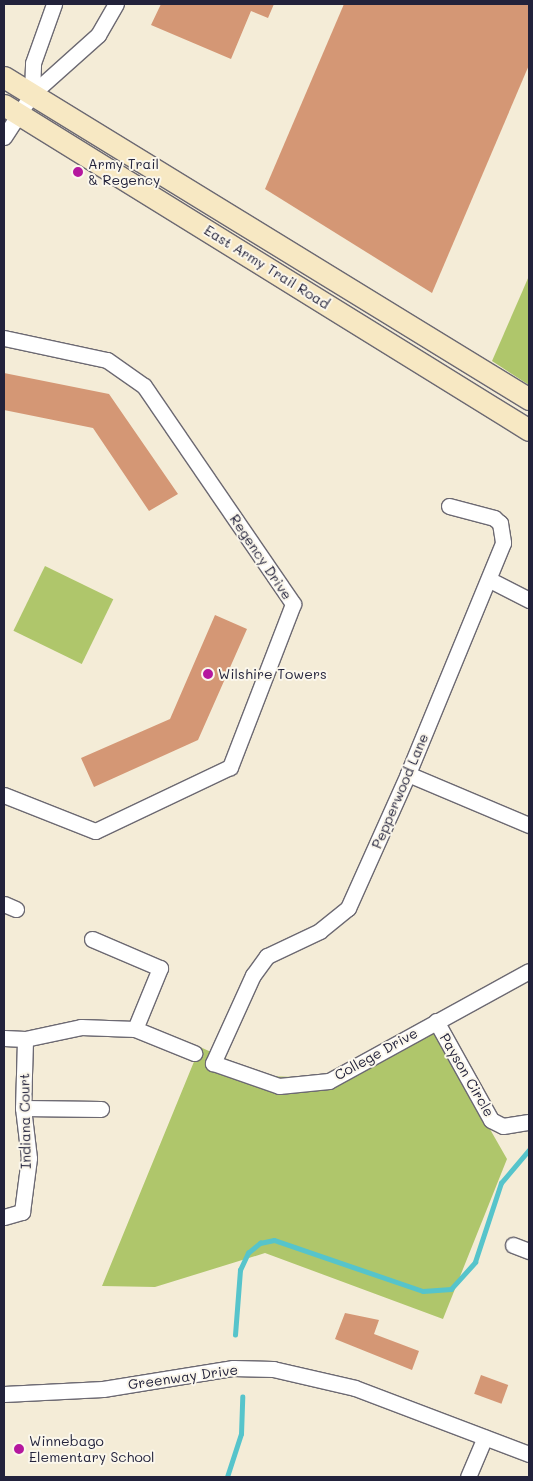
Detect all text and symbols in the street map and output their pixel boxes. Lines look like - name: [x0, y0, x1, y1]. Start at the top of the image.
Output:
- place label: Army Trail & Regency: [88, 156, 160, 188]
- marker: Army Trail & Regency: [72, 166, 84, 178]
- street label: East Army Trail Road: [201, 222, 333, 312]
- street label: Regency Drive: [226, 511, 296, 603]
- place label: Wilshire Towers: [218, 666, 327, 682]
- marker: Wilshire Towers: [202, 668, 214, 680]
- street label: Pepperwood Lane: [368, 731, 432, 851]
- street label: College Drive: [332, 1024, 420, 1084]
- street label: Payson Circle: [436, 1030, 498, 1120]
- street label: Indiana Court: [16, 1073, 34, 1169]
- street label: Greenway Drive: [127, 1361, 239, 1393]
- place label: Winnebago Elementary School: [29, 1433, 155, 1465]
- marker: Winnebago Elementary School: [13, 1443, 25, 1455]

